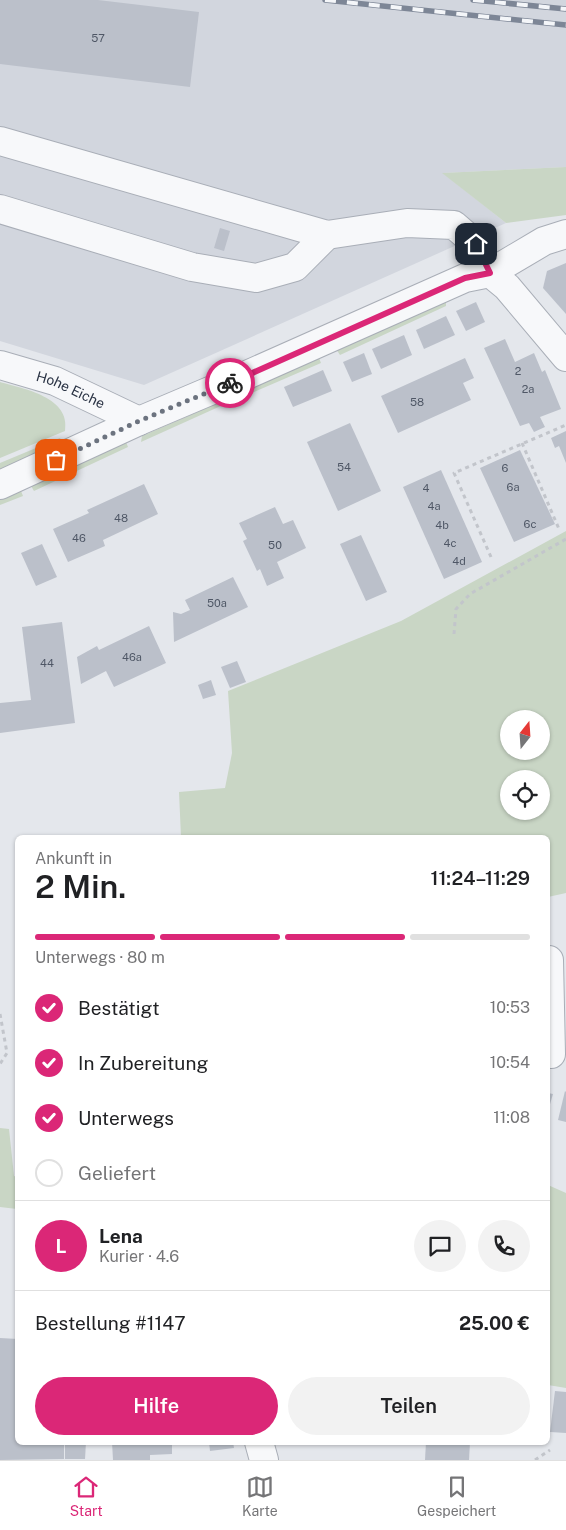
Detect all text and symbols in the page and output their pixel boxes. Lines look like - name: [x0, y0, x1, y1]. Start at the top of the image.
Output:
- house number: 57: [91, 32, 105, 44]
- pin: [455, 223, 497, 265]
- icon: home: [462, 230, 490, 258]
- courier: [205, 358, 255, 408]
- house number: 2: [515, 365, 522, 377]
- street label: Hohe Eiche: [35, 368, 108, 412]
- icon: bike: [216, 369, 244, 397]
- house number: 2a: [522, 383, 534, 395]
- house number: 58: [410, 396, 424, 408]
- pin: [35, 439, 77, 481]
- icon: bag: [42, 446, 70, 474]
- house number: 54: [337, 461, 351, 473]
- house number: 6: [502, 462, 509, 474]
- house number: 6a: [507, 481, 519, 493]
- house number: 4: [423, 482, 430, 494]
- house number: 4a: [428, 500, 441, 512]
- house number: 48: [114, 512, 128, 524]
- house number: 6c: [524, 518, 536, 530]
- house number: 4b: [435, 519, 449, 531]
- house number: 46: [72, 532, 86, 544]
- house number: 4c: [444, 537, 456, 549]
- house number: 50: [268, 539, 282, 551]
- house number: 4d: [452, 555, 466, 567]
- house number: 50a: [207, 597, 227, 609]
- house number: 46a: [122, 651, 142, 663]
- house number: 44: [40, 657, 54, 669]
- north arrow: [500, 710, 550, 760]
- map controls: [500, 710, 550, 820]
- button: locate: [500, 770, 550, 820]
- text: Ankunft in: [35, 849, 112, 868]
- text: 11:24–11:29: [430, 867, 530, 889]
- text: 2 Min.: [35, 868, 126, 905]
- text: Unterwegs · 80 m: [35, 948, 165, 967]
- icon: check: [35, 994, 63, 1022]
- text: Bestätigt: [78, 997, 160, 1019]
- text: 10:53: [490, 998, 530, 1017]
- icon: check: [35, 1049, 63, 1077]
- text: In Zubereitung: [78, 1052, 208, 1074]
- text: 10:54: [490, 1053, 530, 1072]
- icon: check: [35, 1104, 63, 1132]
- text: Unterwegs: [78, 1107, 174, 1129]
- text: 11:08: [493, 1108, 530, 1127]
- text: Geliefert: [78, 1162, 156, 1184]
- button: chat: [414, 1220, 466, 1272]
- button: phone: [478, 1220, 530, 1272]
- text: Lena: [99, 1225, 143, 1247]
- text: L: [56, 1235, 66, 1257]
- text: Kurier · 4.6: [99, 1247, 179, 1266]
- text: Bestellung #1147: [35, 1312, 186, 1334]
- text: 25.00 €: [459, 1312, 530, 1334]
- button: Hilfe: [35, 1377, 278, 1435]
- button: Teilen: [288, 1377, 530, 1435]
- tab: Start: [70, 1473, 103, 1519]
- tab: Karte: [242, 1473, 278, 1519]
- tab: Gespeichert: [417, 1473, 496, 1519]

